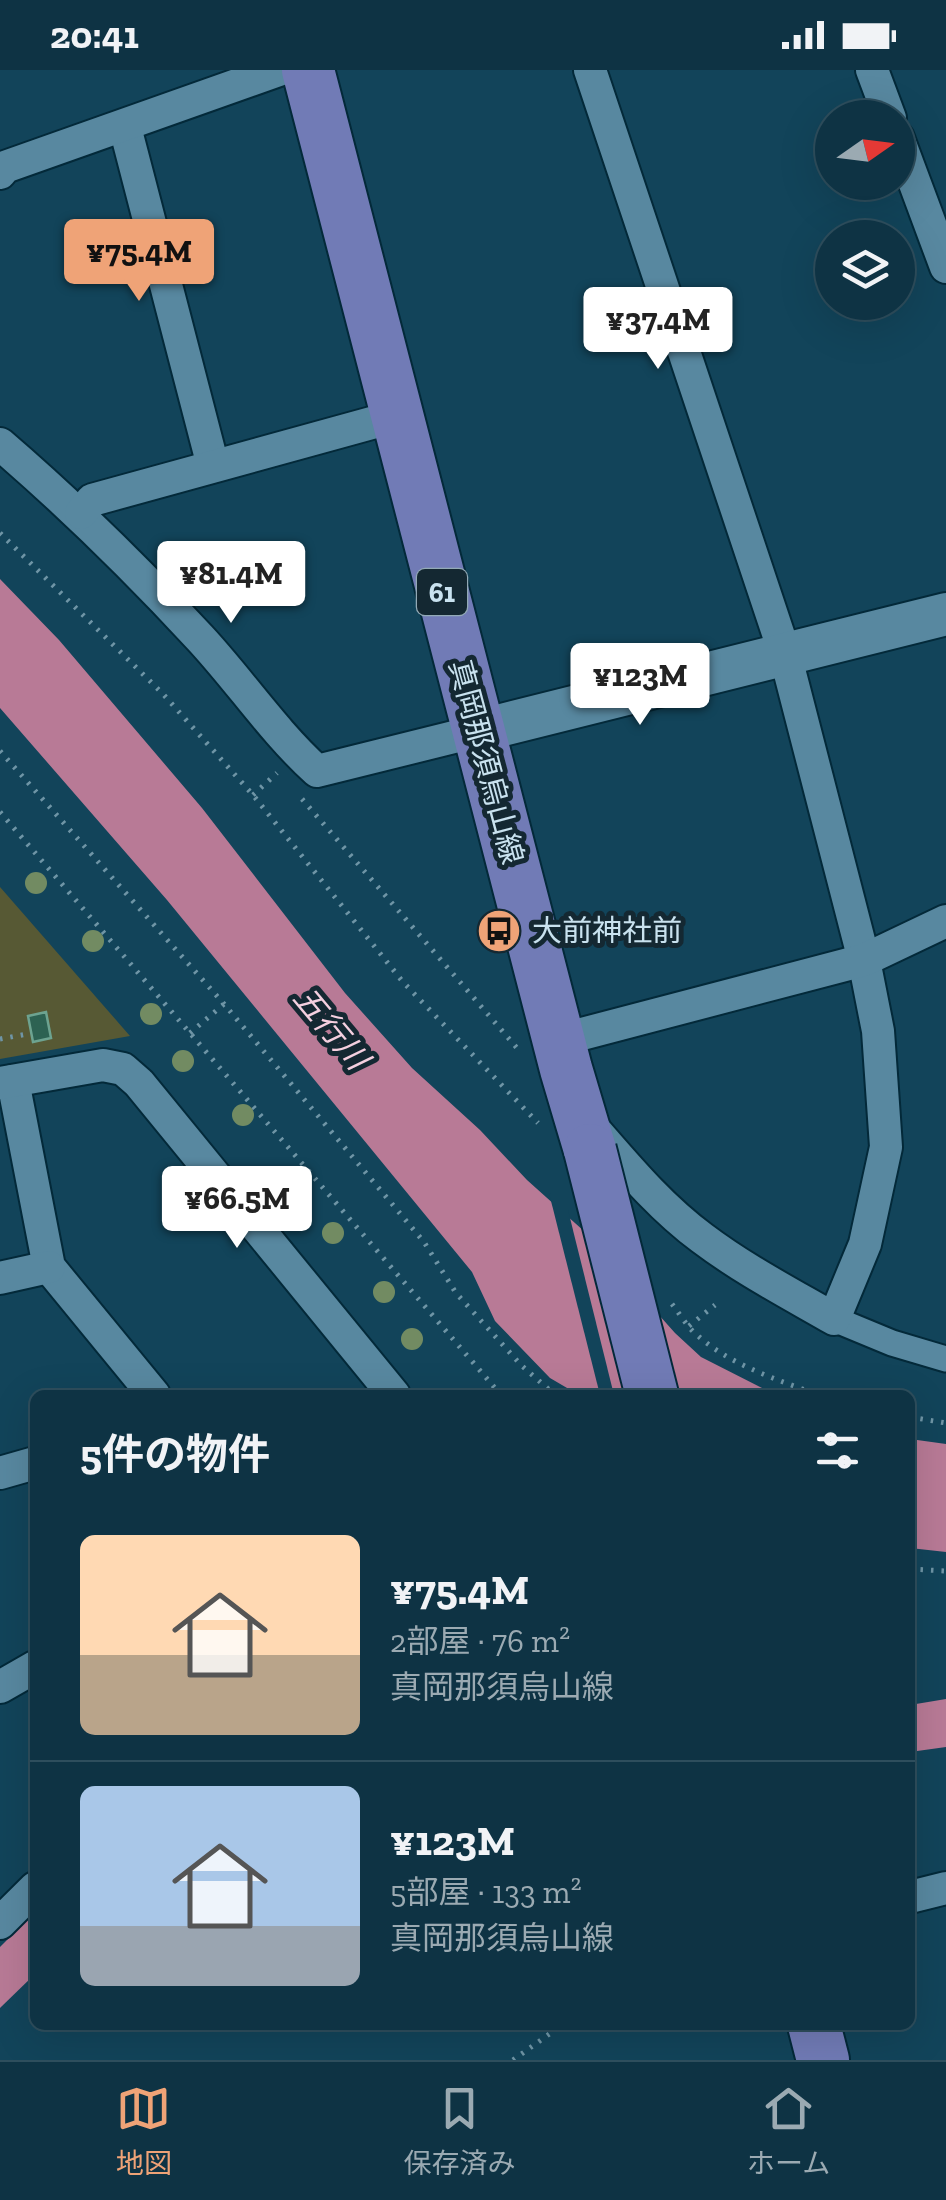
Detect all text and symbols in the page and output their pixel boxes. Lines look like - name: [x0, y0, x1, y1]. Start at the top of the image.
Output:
- text: 20:41: [50, 12, 139, 58]
- north arrow: [815, 100, 915, 200]
- map controls: [815, 100, 915, 320]
- pin: ¥75.4M: [58, 219, 220, 304]
- button: layers: [815, 220, 915, 320]
- text: ¥75.4M: [86, 232, 192, 270]
- pin: ¥37.4M: [577, 287, 739, 372]
- text: ¥37.4M: [605, 300, 711, 338]
- pin: ¥81.4M: [150, 541, 312, 626]
- text: ¥81.4M: [179, 554, 283, 592]
- road number: 61: [417, 569, 467, 615]
- pin: ¥123M: [570, 643, 710, 728]
- street label: 真岡那須烏山線: [441, 656, 531, 868]
- text: ¥123M: [592, 656, 688, 694]
- bus stop icon: 大前神社前: [476, 908, 522, 954]
- place label: 大前神社前: [532, 913, 682, 949]
- water label: 五行川: [286, 979, 378, 1079]
- pin: ¥66.5M: [156, 1166, 318, 1251]
- text: ¥66.5M: [184, 1179, 290, 1217]
- icon: filters: [810, 1423, 865, 1478]
- text: 5件の物件: [80, 1429, 270, 1480]
- text: ¥75.4M: [390, 1564, 529, 1615]
- icon: home: [160, 1575, 280, 1695]
- text: 2部屋 · 76 m²: [390, 1622, 570, 1660]
- text: 真岡那須烏山線: [390, 1668, 614, 1706]
- text: ¥123M: [390, 1815, 515, 1866]
- icon: home: [160, 1826, 280, 1946]
- text: 5部屋 · 133 m²: [390, 1873, 582, 1911]
- text: 真岡那須烏山線: [390, 1919, 614, 1957]
- tab: 地図: [116, 2081, 172, 2181]
- tab: 保存済み: [403, 2081, 515, 2181]
- tab: ホーム: [747, 2081, 830, 2181]

